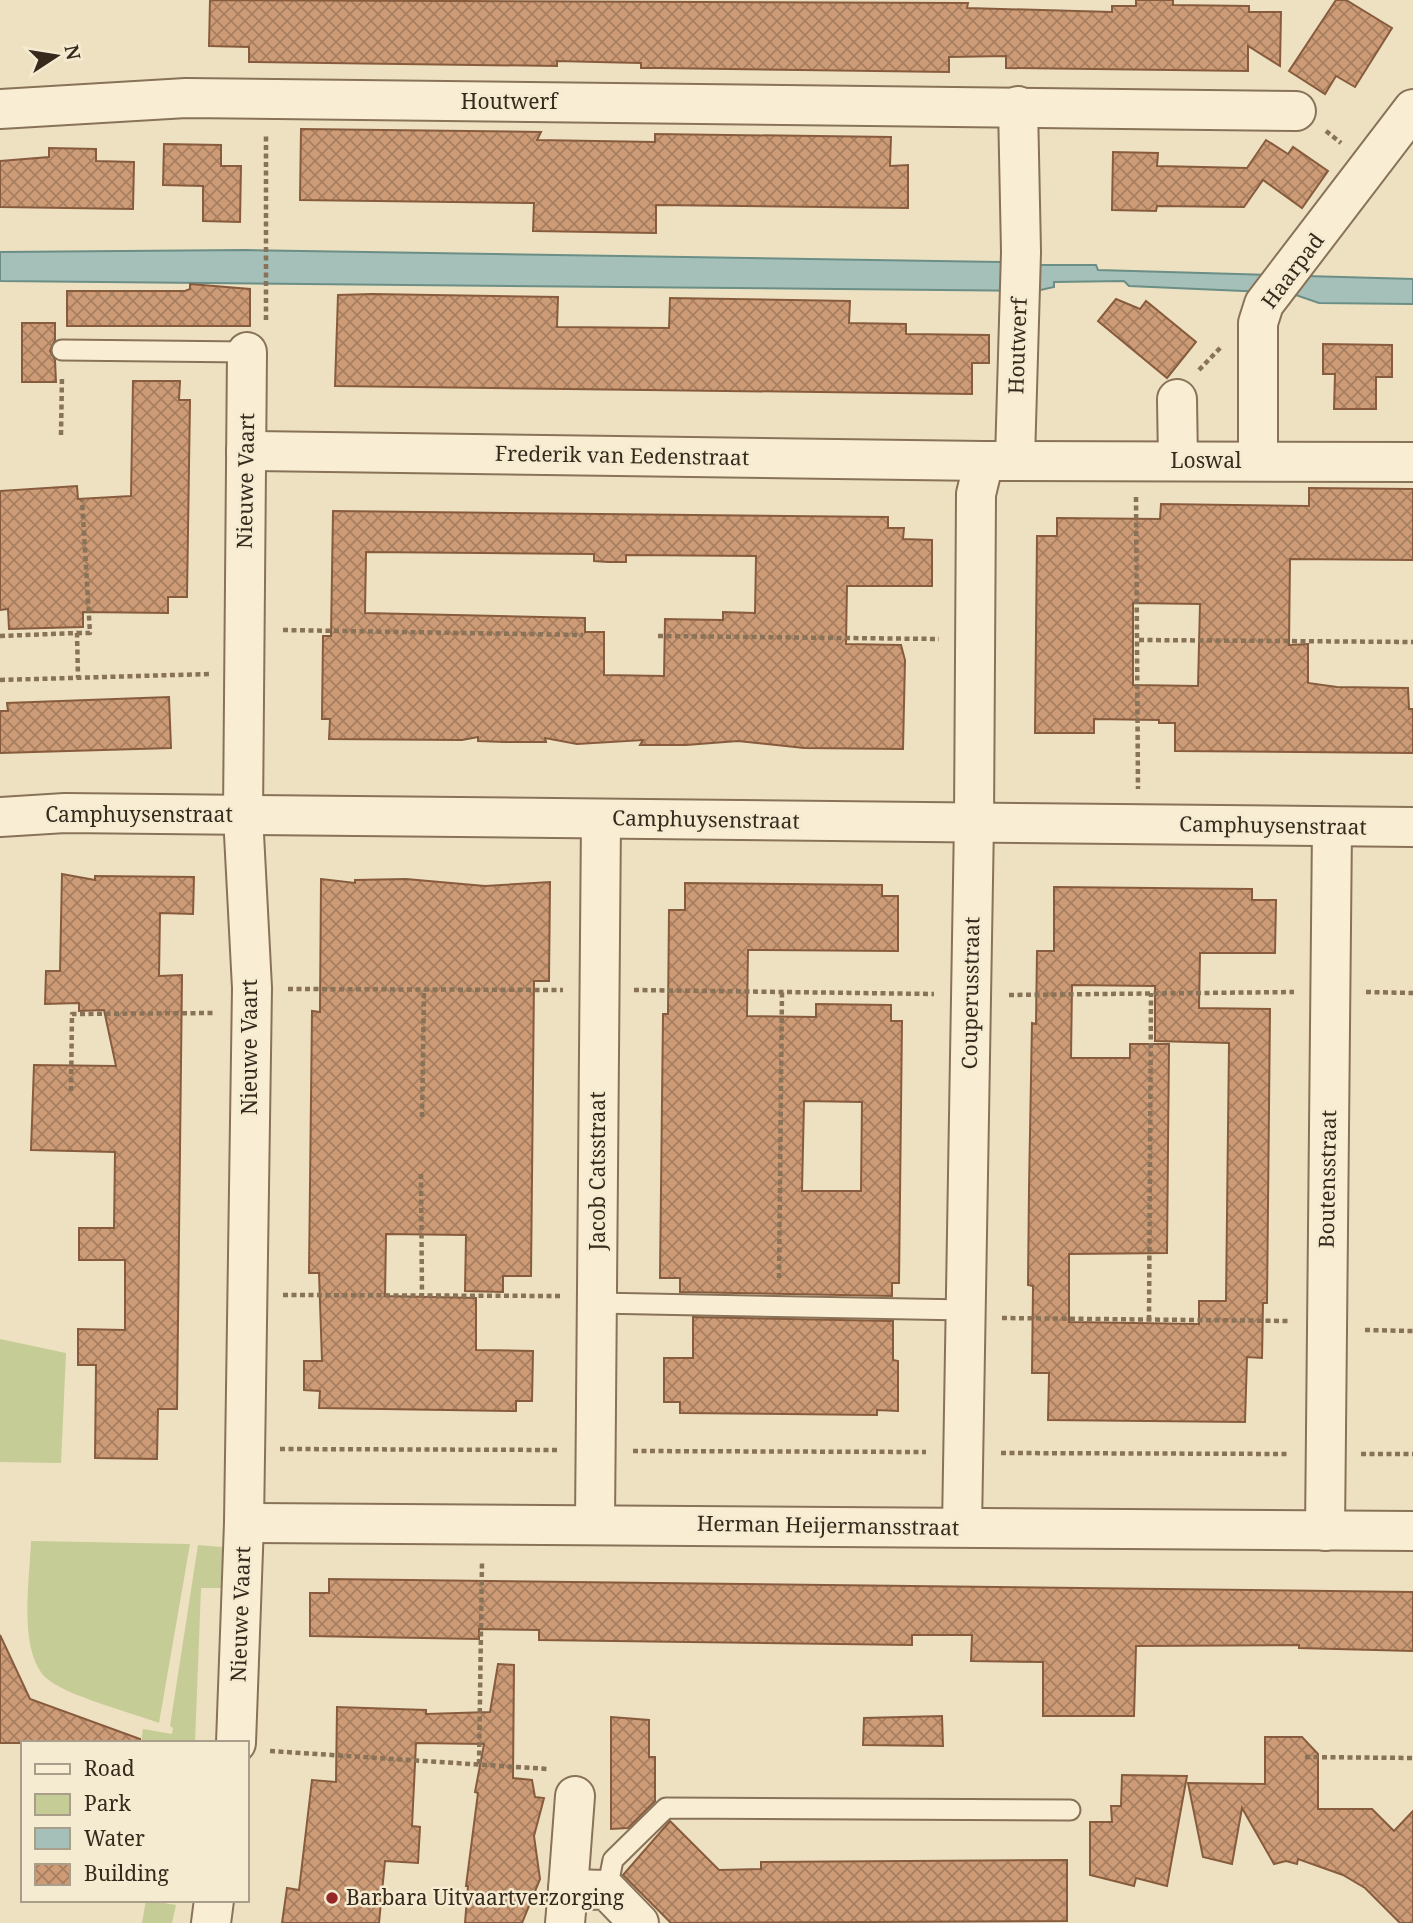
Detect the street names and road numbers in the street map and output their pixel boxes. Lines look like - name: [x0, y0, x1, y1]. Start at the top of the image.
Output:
- street label: Houtwerf: [461, 87, 559, 115]
- street label: Haarpad: [1255, 227, 1330, 314]
- street label: Houtwerf: [1001, 295, 1033, 395]
- street label: Nieuwe Vaart: [230, 413, 260, 549]
- street label: Frederik van Eedenstraat: [495, 439, 749, 471]
- street label: Loswal: [1170, 446, 1242, 474]
- street label: Camphuysenstraat: [45, 800, 233, 828]
- street label: Camphuysenstraat: [612, 803, 800, 835]
- street label: Camphuysenstraat: [1179, 809, 1367, 841]
- street label: Couperusstraat: [955, 916, 985, 1069]
- street label: Nieuwe Vaart: [235, 979, 263, 1115]
- street label: Jacob Catsstraat: [583, 1091, 611, 1252]
- street label: Boutensstraat: [1312, 1110, 1342, 1248]
- street label: Herman Heijermansstraat: [697, 1509, 960, 1541]
- street label: Nieuwe Vaart: [224, 1546, 256, 1682]

